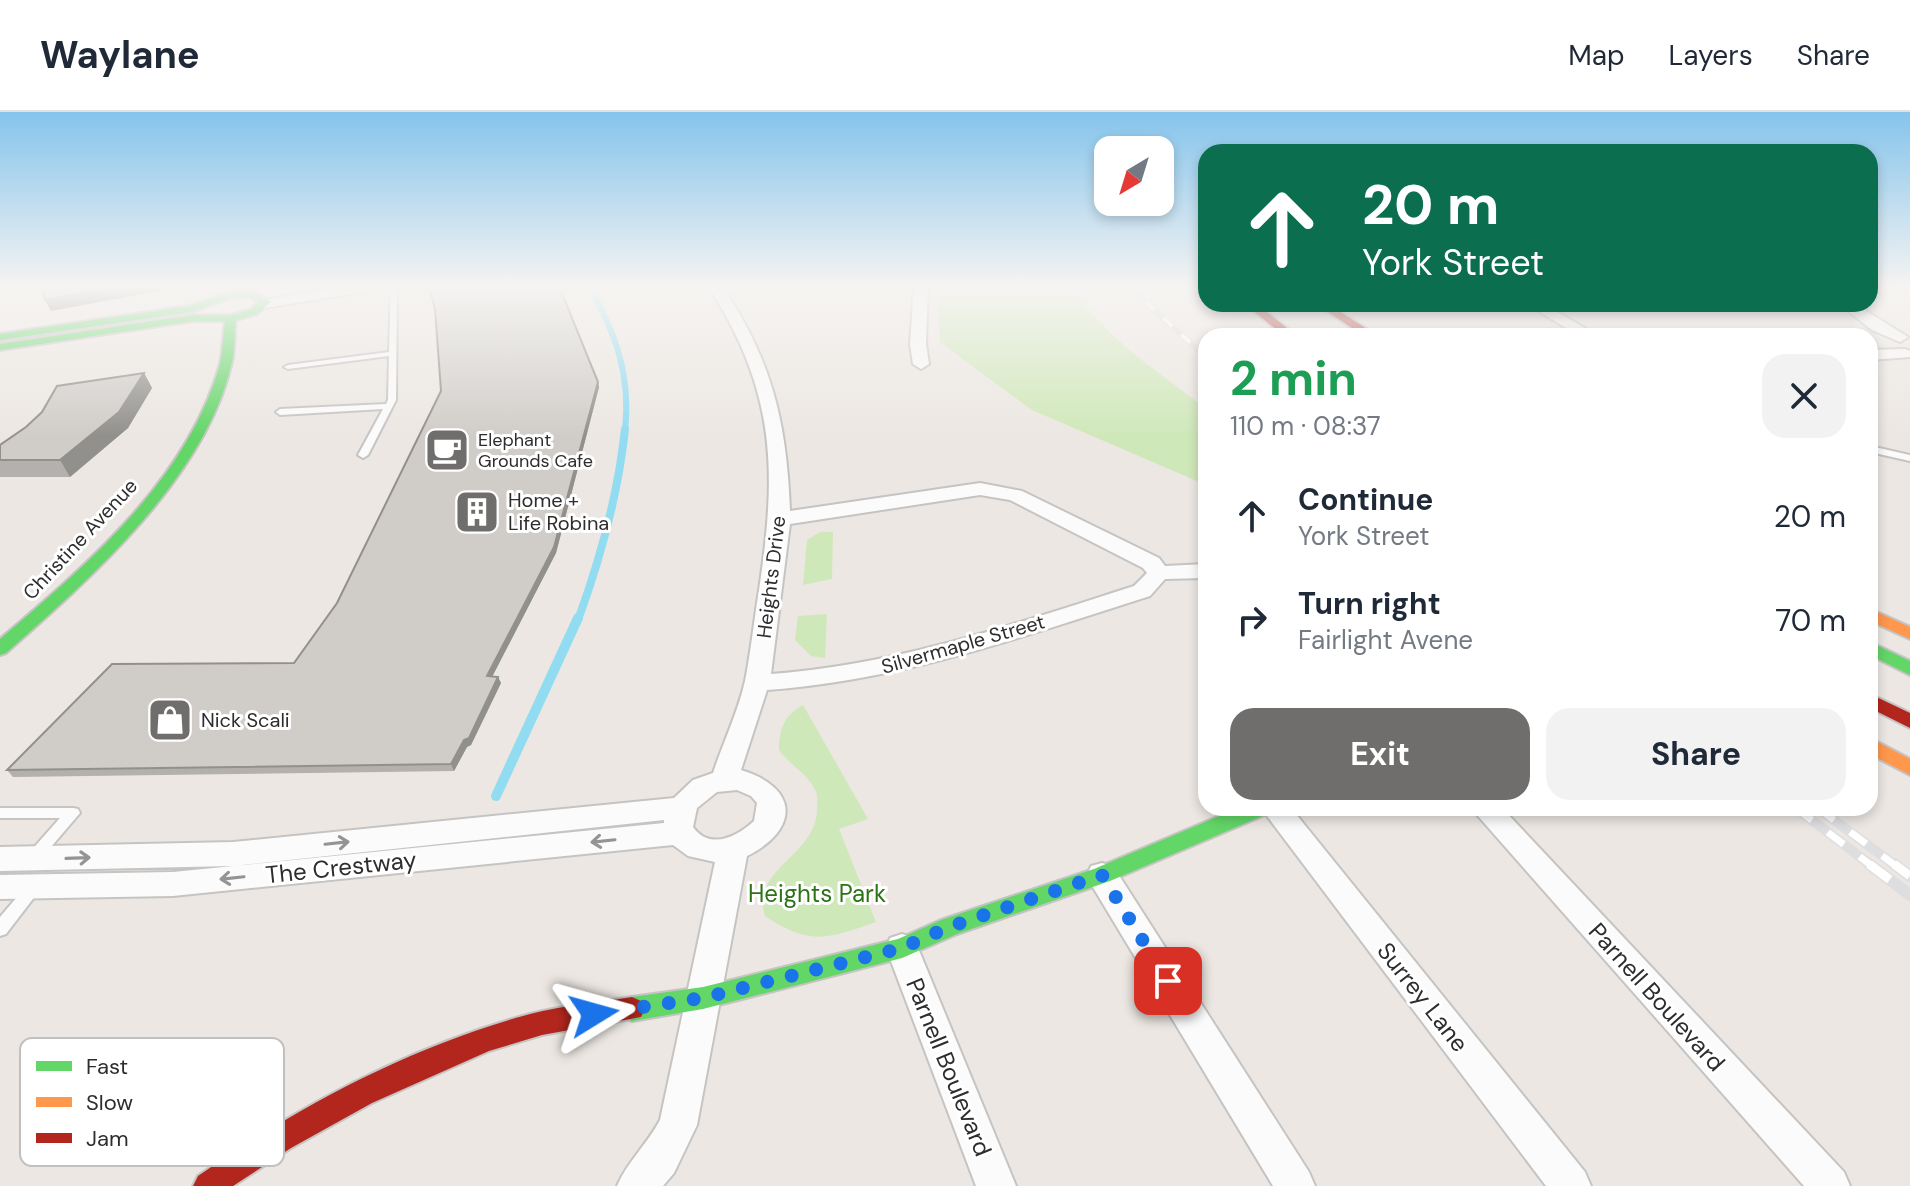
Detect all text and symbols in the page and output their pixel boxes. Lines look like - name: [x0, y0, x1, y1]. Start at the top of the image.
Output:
- text: Waylane: [40, 30, 200, 80]
- text: Map: [1568, 37, 1625, 74]
- text: Layers: [1669, 37, 1753, 74]
- text: Share: [1797, 37, 1870, 74]
- north arrow: [1094, 136, 1174, 216]
- map controls: [1094, 136, 1174, 216]
- text: 20 m: [1362, 168, 1499, 241]
- icon: ahead: [1230, 176, 1334, 280]
- text: York Street: [1362, 239, 1544, 286]
- text: 2 min: [1230, 347, 1357, 410]
- button: close: [1762, 354, 1846, 438]
- text: 110 m · 08:37: [1230, 409, 1381, 443]
- cafe icon: Elephant Grounds Cafe: [423, 426, 471, 474]
- place label: Elephant Grounds Cafe: [478, 428, 593, 473]
- street label: Christine Avenue: [17, 473, 143, 605]
- text: Continue: [1298, 480, 1433, 519]
- place label: Home + Life Robina: [508, 487, 609, 536]
- building icon: Home + Life Robina: [453, 488, 501, 536]
- icon: ahead: [1230, 494, 1274, 538]
- text: 20 m: [1774, 497, 1846, 536]
- street label: Heights Drive: [751, 514, 791, 640]
- text: York Street: [1298, 519, 1430, 553]
- text: Turn right: [1298, 584, 1441, 623]
- icon: right: [1230, 598, 1274, 642]
- text: 70 m: [1775, 601, 1846, 640]
- street label: Silvermaple Street: [878, 608, 1048, 680]
- text: Fairlight Avene: [1298, 623, 1473, 657]
- shop icon: Nick Scali: [146, 696, 194, 744]
- place label: Nick Scali: [201, 707, 290, 733]
- button: Exit: [1230, 708, 1530, 800]
- button: Share: [1546, 708, 1846, 800]
- one-way arrow: [590, 834, 617, 849]
- one-way arrow: [323, 836, 350, 851]
- street label: The Crestway: [264, 844, 418, 890]
- one-way arrow: [64, 851, 91, 866]
- one-way arrow: [220, 871, 246, 886]
- park label: Heights Park: [748, 878, 886, 909]
- street label: Parnell Boulevard: [1582, 916, 1732, 1078]
- street label: Surrey Lane: [1370, 936, 1476, 1058]
- pin: [1134, 947, 1202, 1015]
- icon: arrive: [1146, 959, 1190, 1003]
- position arrow: [552, 972, 636, 1056]
- street label: Parnell Boulevard: [899, 973, 999, 1161]
- legend: [20, 1038, 284, 1166]
- text: Fast: [86, 1052, 128, 1081]
- text: Slow: [86, 1088, 133, 1117]
- text: Jam: [86, 1124, 129, 1153]

